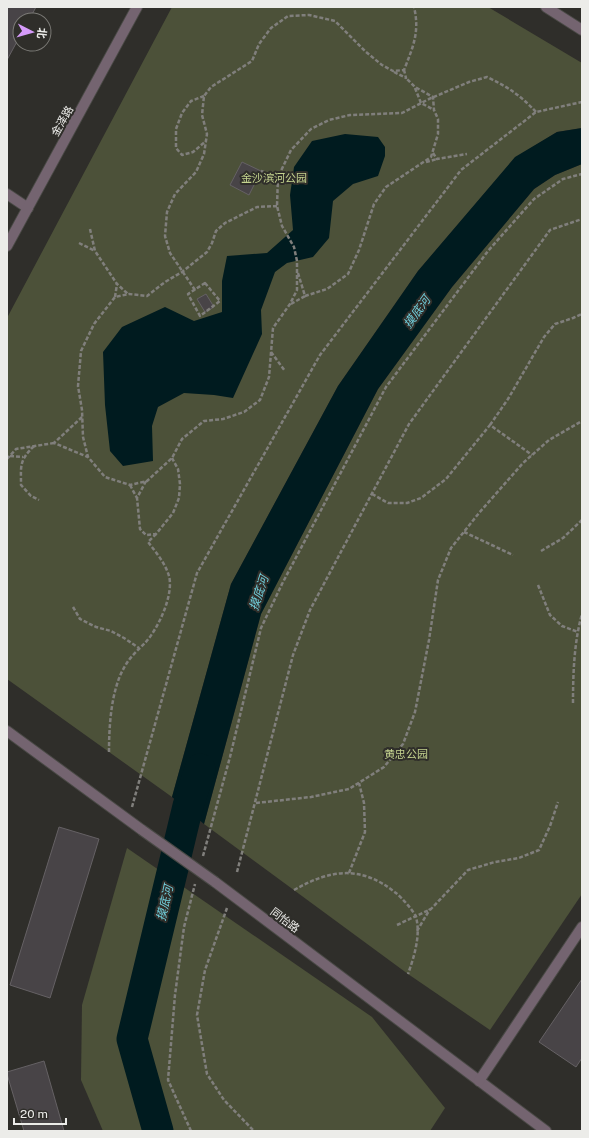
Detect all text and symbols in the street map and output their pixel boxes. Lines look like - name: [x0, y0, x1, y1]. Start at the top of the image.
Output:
- north arrow: [12, 12, 52, 52]
- text: 北: [35, 27, 48, 39]
- street label: 金泽路: [49, 104, 75, 138]
- park label: 金沙滨河公园: [241, 172, 307, 184]
- water label: 摸底河: [401, 292, 434, 331]
- water label: 摸底河: [247, 572, 272, 612]
- park label: 黄忠公园: [384, 748, 428, 760]
- water label: 摸底河: [154, 882, 176, 922]
- street label: 同怡路: [268, 905, 302, 935]
- scale bar: [14, 1100, 66, 1126]
- text: 20 m: [20, 1107, 48, 1121]

